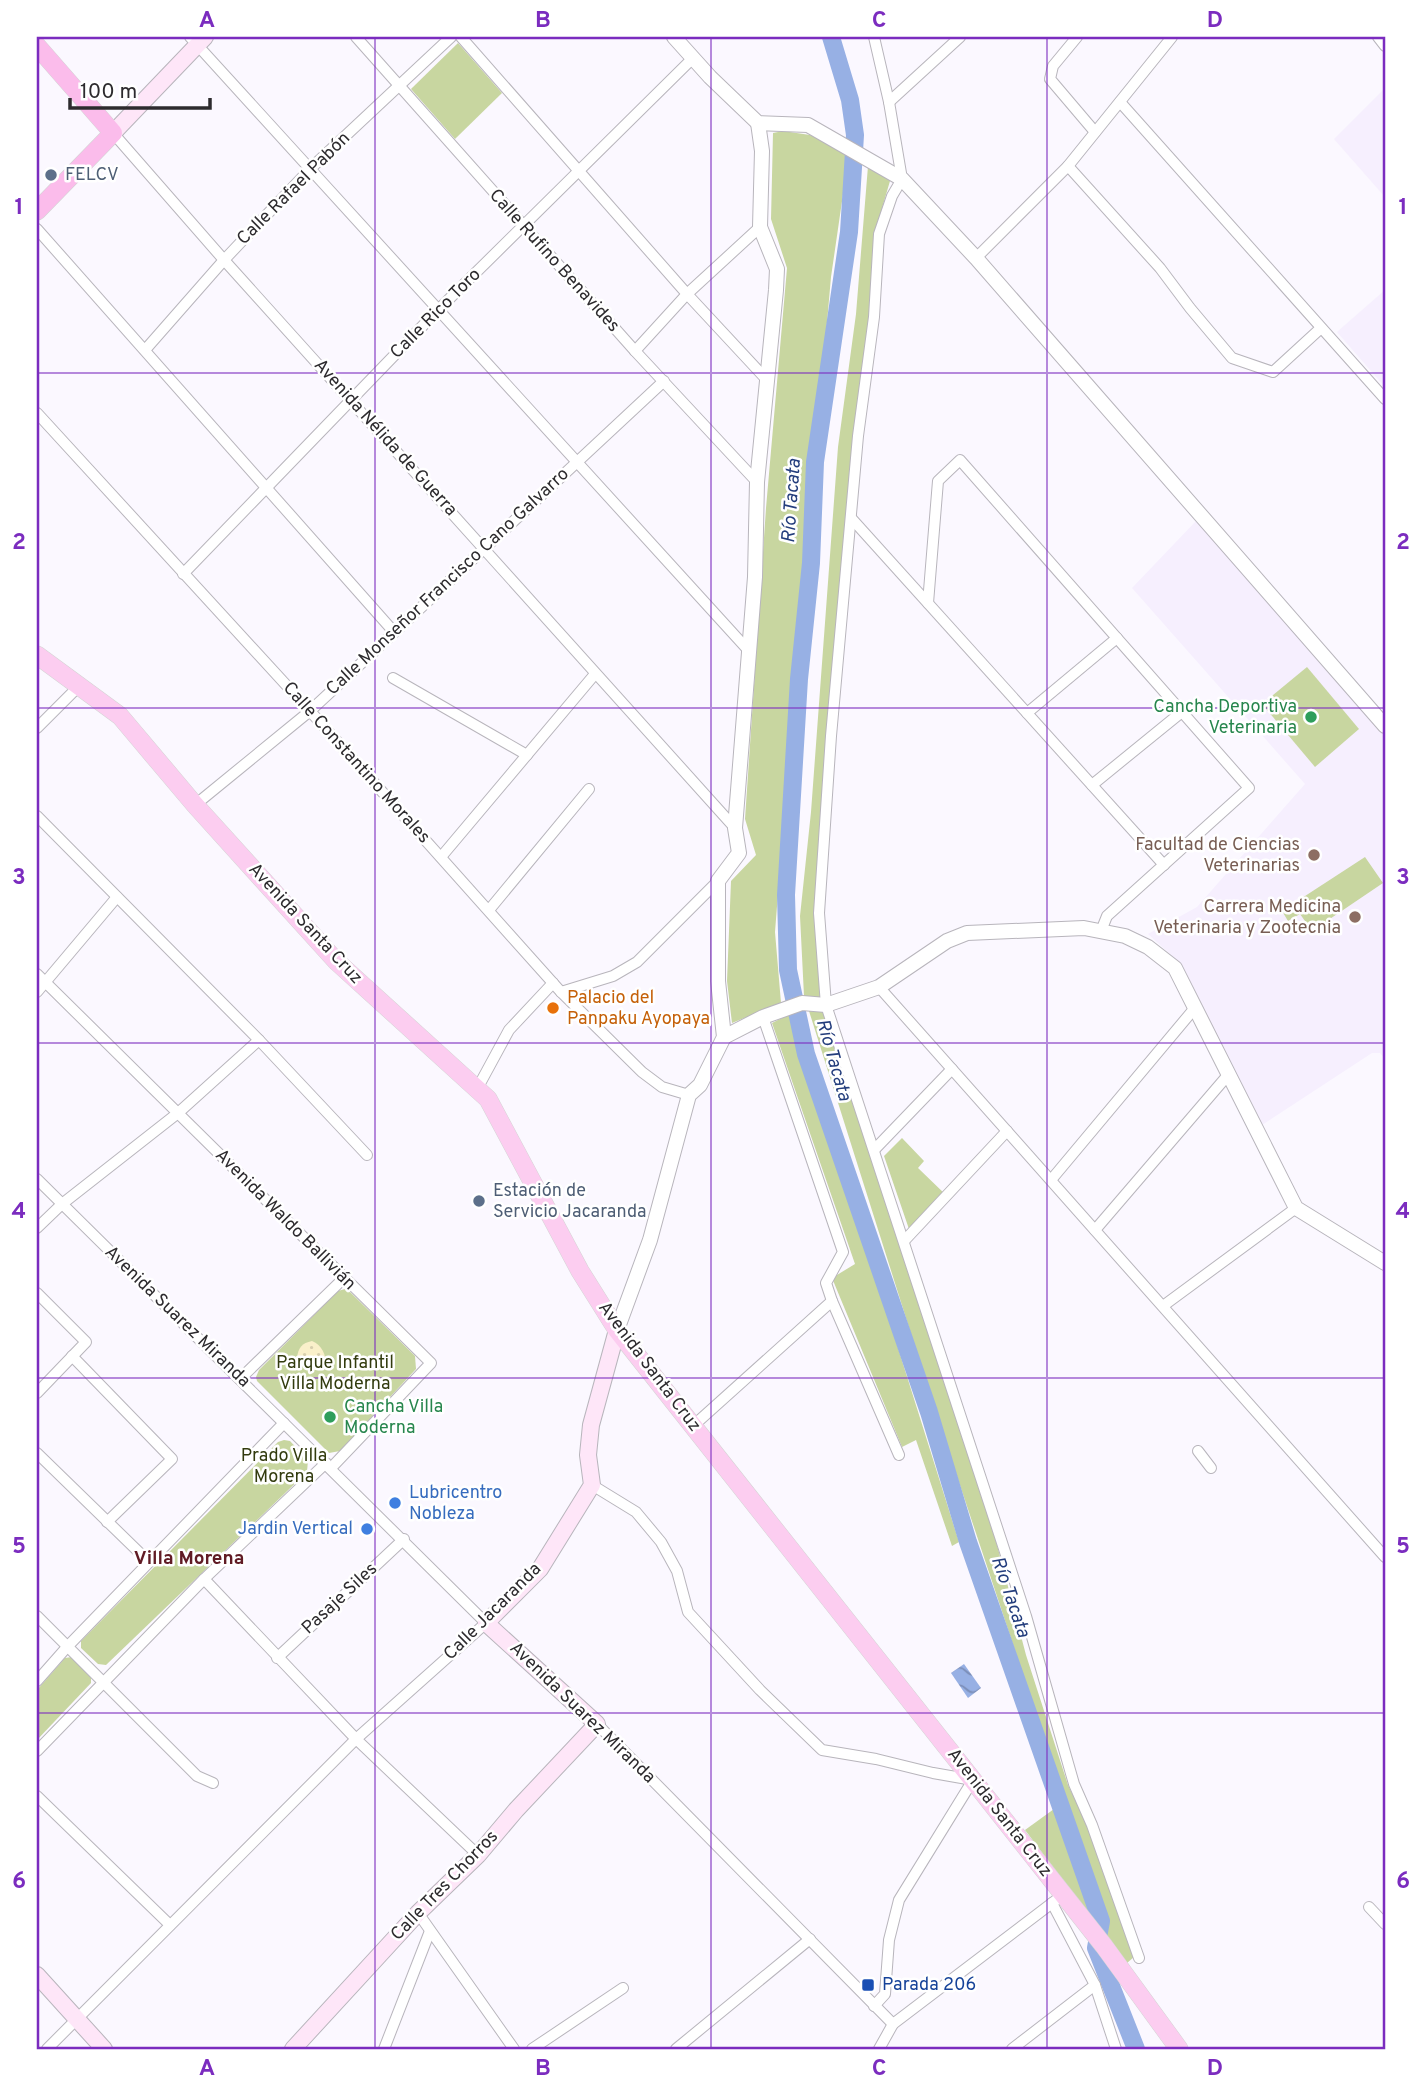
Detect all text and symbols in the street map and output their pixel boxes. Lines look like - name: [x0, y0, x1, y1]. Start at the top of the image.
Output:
- text: A: [199, 7, 215, 36]
- text: B: [535, 7, 551, 36]
- text: C: [872, 7, 886, 36]
- text: D: [1207, 7, 1223, 36]
- scale bar: [70, 66, 210, 110]
- text: 100 m: [80, 79, 137, 106]
- street label: Calle Rafael Pabón: [232, 127, 356, 251]
- place label: FELCV: [65, 164, 119, 187]
- marker: FELCV: [43, 167, 59, 183]
- street label: Calle Rufino Benavides: [484, 185, 624, 337]
- text: 1: [14, 194, 24, 223]
- text: 1: [1398, 194, 1408, 223]
- street label: Calle Rico Toro: [386, 264, 486, 364]
- street label: Avenida Nélida de Guerra: [308, 355, 462, 521]
- water label: Río Tacata: [777, 458, 807, 544]
- street label: Calle Monseñor Francisco Cano Galvarro: [322, 463, 574, 701]
- text: 2: [12, 529, 26, 558]
- text: 2: [1396, 529, 1410, 558]
- street label: Calle Constantino Morales: [277, 677, 435, 849]
- place label: Cancha Deportiva Veterinaria: [1153, 696, 1297, 740]
- marker: Cancha Deportiva Veterinaria: [1303, 709, 1319, 725]
- place label: Facultad de Ciencias Veterinarias: [1135, 834, 1300, 878]
- marker: Facultad de Ciencias Veterinarias: [1306, 847, 1322, 863]
- street label: Avenida Santa Cruz: [243, 859, 367, 989]
- text: 3: [12, 864, 26, 893]
- text: 3: [1396, 864, 1410, 893]
- place label: Carrera Medicina Veterinaria y Zootecnia: [1153, 896, 1341, 940]
- marker: Carrera Medicina Veterinaria y Zootecnia: [1347, 909, 1363, 925]
- place label: Palacio del Panpaku Ayopaya: [567, 987, 710, 1031]
- marker: Palacio del Panpaku Ayopaya: [545, 1000, 561, 1016]
- water label: Río Tacata: [810, 1016, 856, 1104]
- street label: Avenida Waldo Ballivián: [209, 1144, 361, 1296]
- place label: Estación de Servicio Jacaranda: [493, 1180, 647, 1224]
- marker: Estación de Servicio Jacaranda: [471, 1193, 487, 1209]
- text: 4: [12, 1198, 26, 1227]
- text: 4: [1396, 1198, 1410, 1227]
- street label: Avenida Suarez Miranda: [99, 1241, 255, 1393]
- street label: Avenida Santa Cruz: [593, 1297, 705, 1437]
- park label: Parque Infantil Villa Moderna: [276, 1352, 394, 1396]
- place label: Cancha Villa Moderna: [344, 1396, 443, 1440]
- marker: Cancha Villa Moderna: [322, 1409, 338, 1425]
- park label: Prado Villa Morena: [241, 1445, 327, 1489]
- place label: Lubricentro Nobleza: [409, 1482, 502, 1526]
- marker: Lubricentro Nobleza: [387, 1495, 403, 1511]
- place label: Jardin Vertical: [237, 1518, 353, 1541]
- marker: Jardin Vertical: [359, 1521, 375, 1537]
- text: 5: [12, 1533, 26, 1562]
- text: 5: [1396, 1533, 1410, 1562]
- district label: Villa Morena: [134, 1547, 244, 1571]
- water label: Río Tacata: [985, 1553, 1035, 1641]
- street label: Pasaje Siles: [297, 1558, 383, 1640]
- street label: Calle Jacaranda: [439, 1558, 547, 1666]
- street label: Avenida Suarez Miranda: [504, 1637, 660, 1789]
- street label: Avenida Santa Cruz: [942, 1744, 1056, 1882]
- street label: Calle Tres Chorros: [386, 1826, 504, 1946]
- text: 6: [12, 1868, 26, 1897]
- text: 6: [1396, 1868, 1410, 1897]
- place label: Parada 206: [882, 1974, 976, 1997]
- marker: Parada 206: [860, 1977, 876, 1993]
- text: A: [199, 2055, 215, 2084]
- text: B: [535, 2055, 551, 2084]
- text: C: [872, 2055, 886, 2084]
- text: D: [1207, 2055, 1223, 2084]

